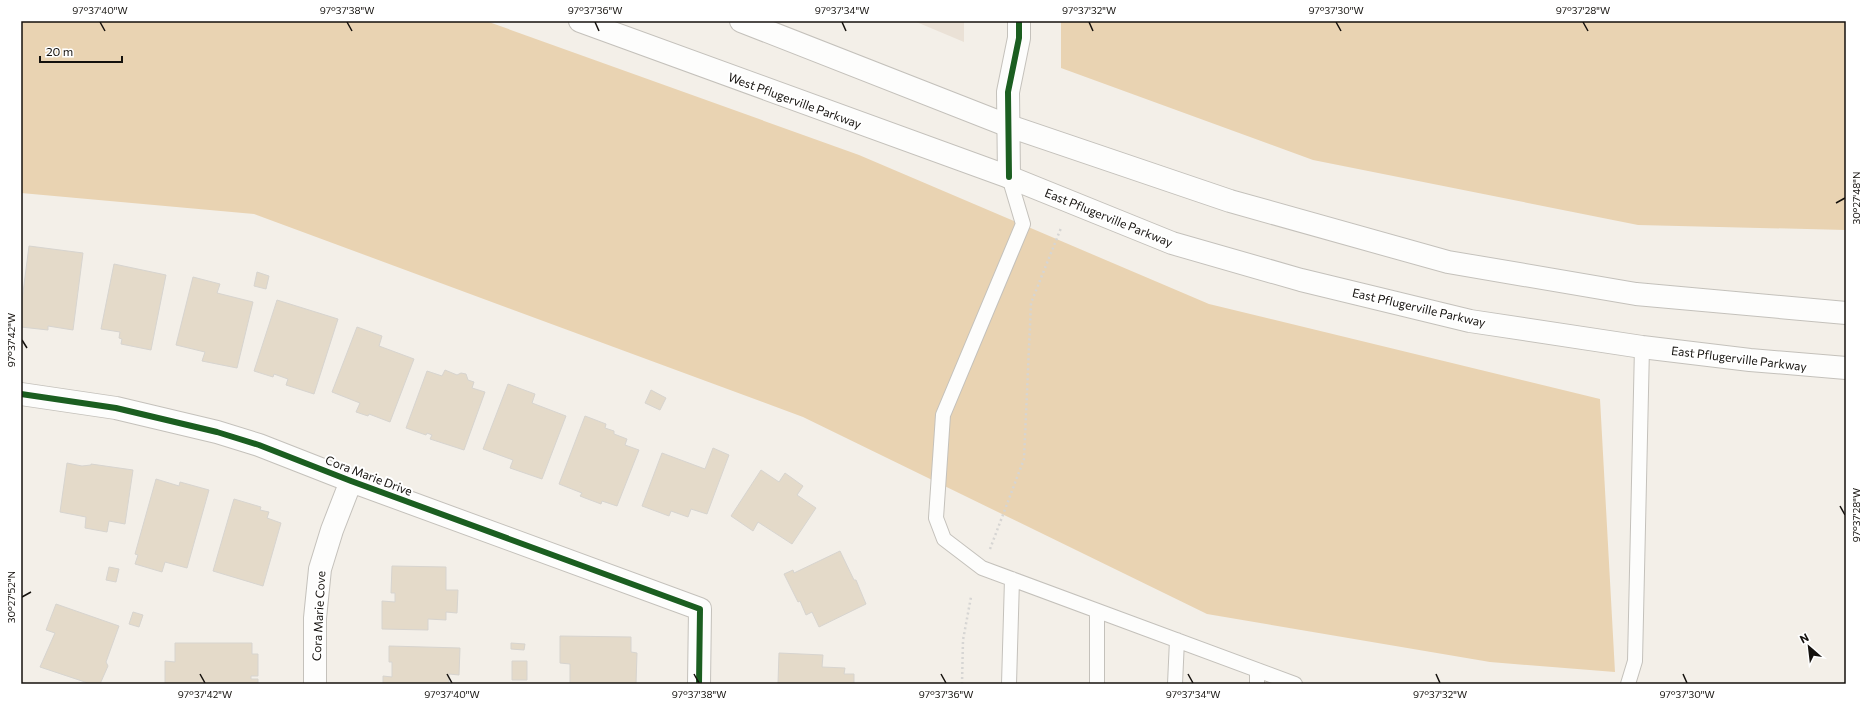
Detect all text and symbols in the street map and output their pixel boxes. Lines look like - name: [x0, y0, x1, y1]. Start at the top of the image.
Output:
- text: 97°37'40"W: [72, 4, 128, 16]
- text: 97°37'38"W: [320, 4, 374, 16]
- text: 97°37'36"W: [568, 4, 622, 16]
- text: 97°37'34"W: [815, 4, 869, 16]
- text: 97°37'32"W: [1062, 4, 1116, 16]
- text: 97°37'30"W: [1308, 4, 1364, 16]
- text: 97°37'28"W: [1556, 4, 1610, 16]
- scale bar: [40, 38, 122, 64]
- text: 20 m: [46, 44, 73, 58]
- street label: West Pflugerville Parkway: [726, 69, 864, 131]
- text: 30°27'48"N: [1850, 171, 1862, 225]
- street label: East Pflugerville Parkway: [1043, 185, 1175, 249]
- street label: East Pflugerville Parkway: [1351, 285, 1487, 329]
- text: 97°37'42"W: [5, 313, 17, 367]
- street label: East Pflugerville Parkway: [1670, 343, 1808, 373]
- street label: Cora Marie Drive: [324, 452, 414, 498]
- text: 97°37'28"W: [1850, 488, 1862, 542]
- text: 30°27'52"N: [5, 571, 17, 623]
- street label: Cora Marie Cove: [309, 571, 327, 661]
- north arrow: [1789, 627, 1829, 667]
- text: N: [1797, 630, 1811, 645]
- text: 97°37'42"W: [178, 688, 232, 700]
- text: 97°37'40"W: [424, 688, 480, 700]
- text: 97°37'38"W: [672, 688, 726, 700]
- text: 97°37'36"W: [919, 688, 973, 700]
- text: 97°37'34"W: [1166, 688, 1220, 700]
- text: 97°37'32"W: [1413, 688, 1467, 700]
- text: 97°37'30"W: [1659, 688, 1715, 700]

